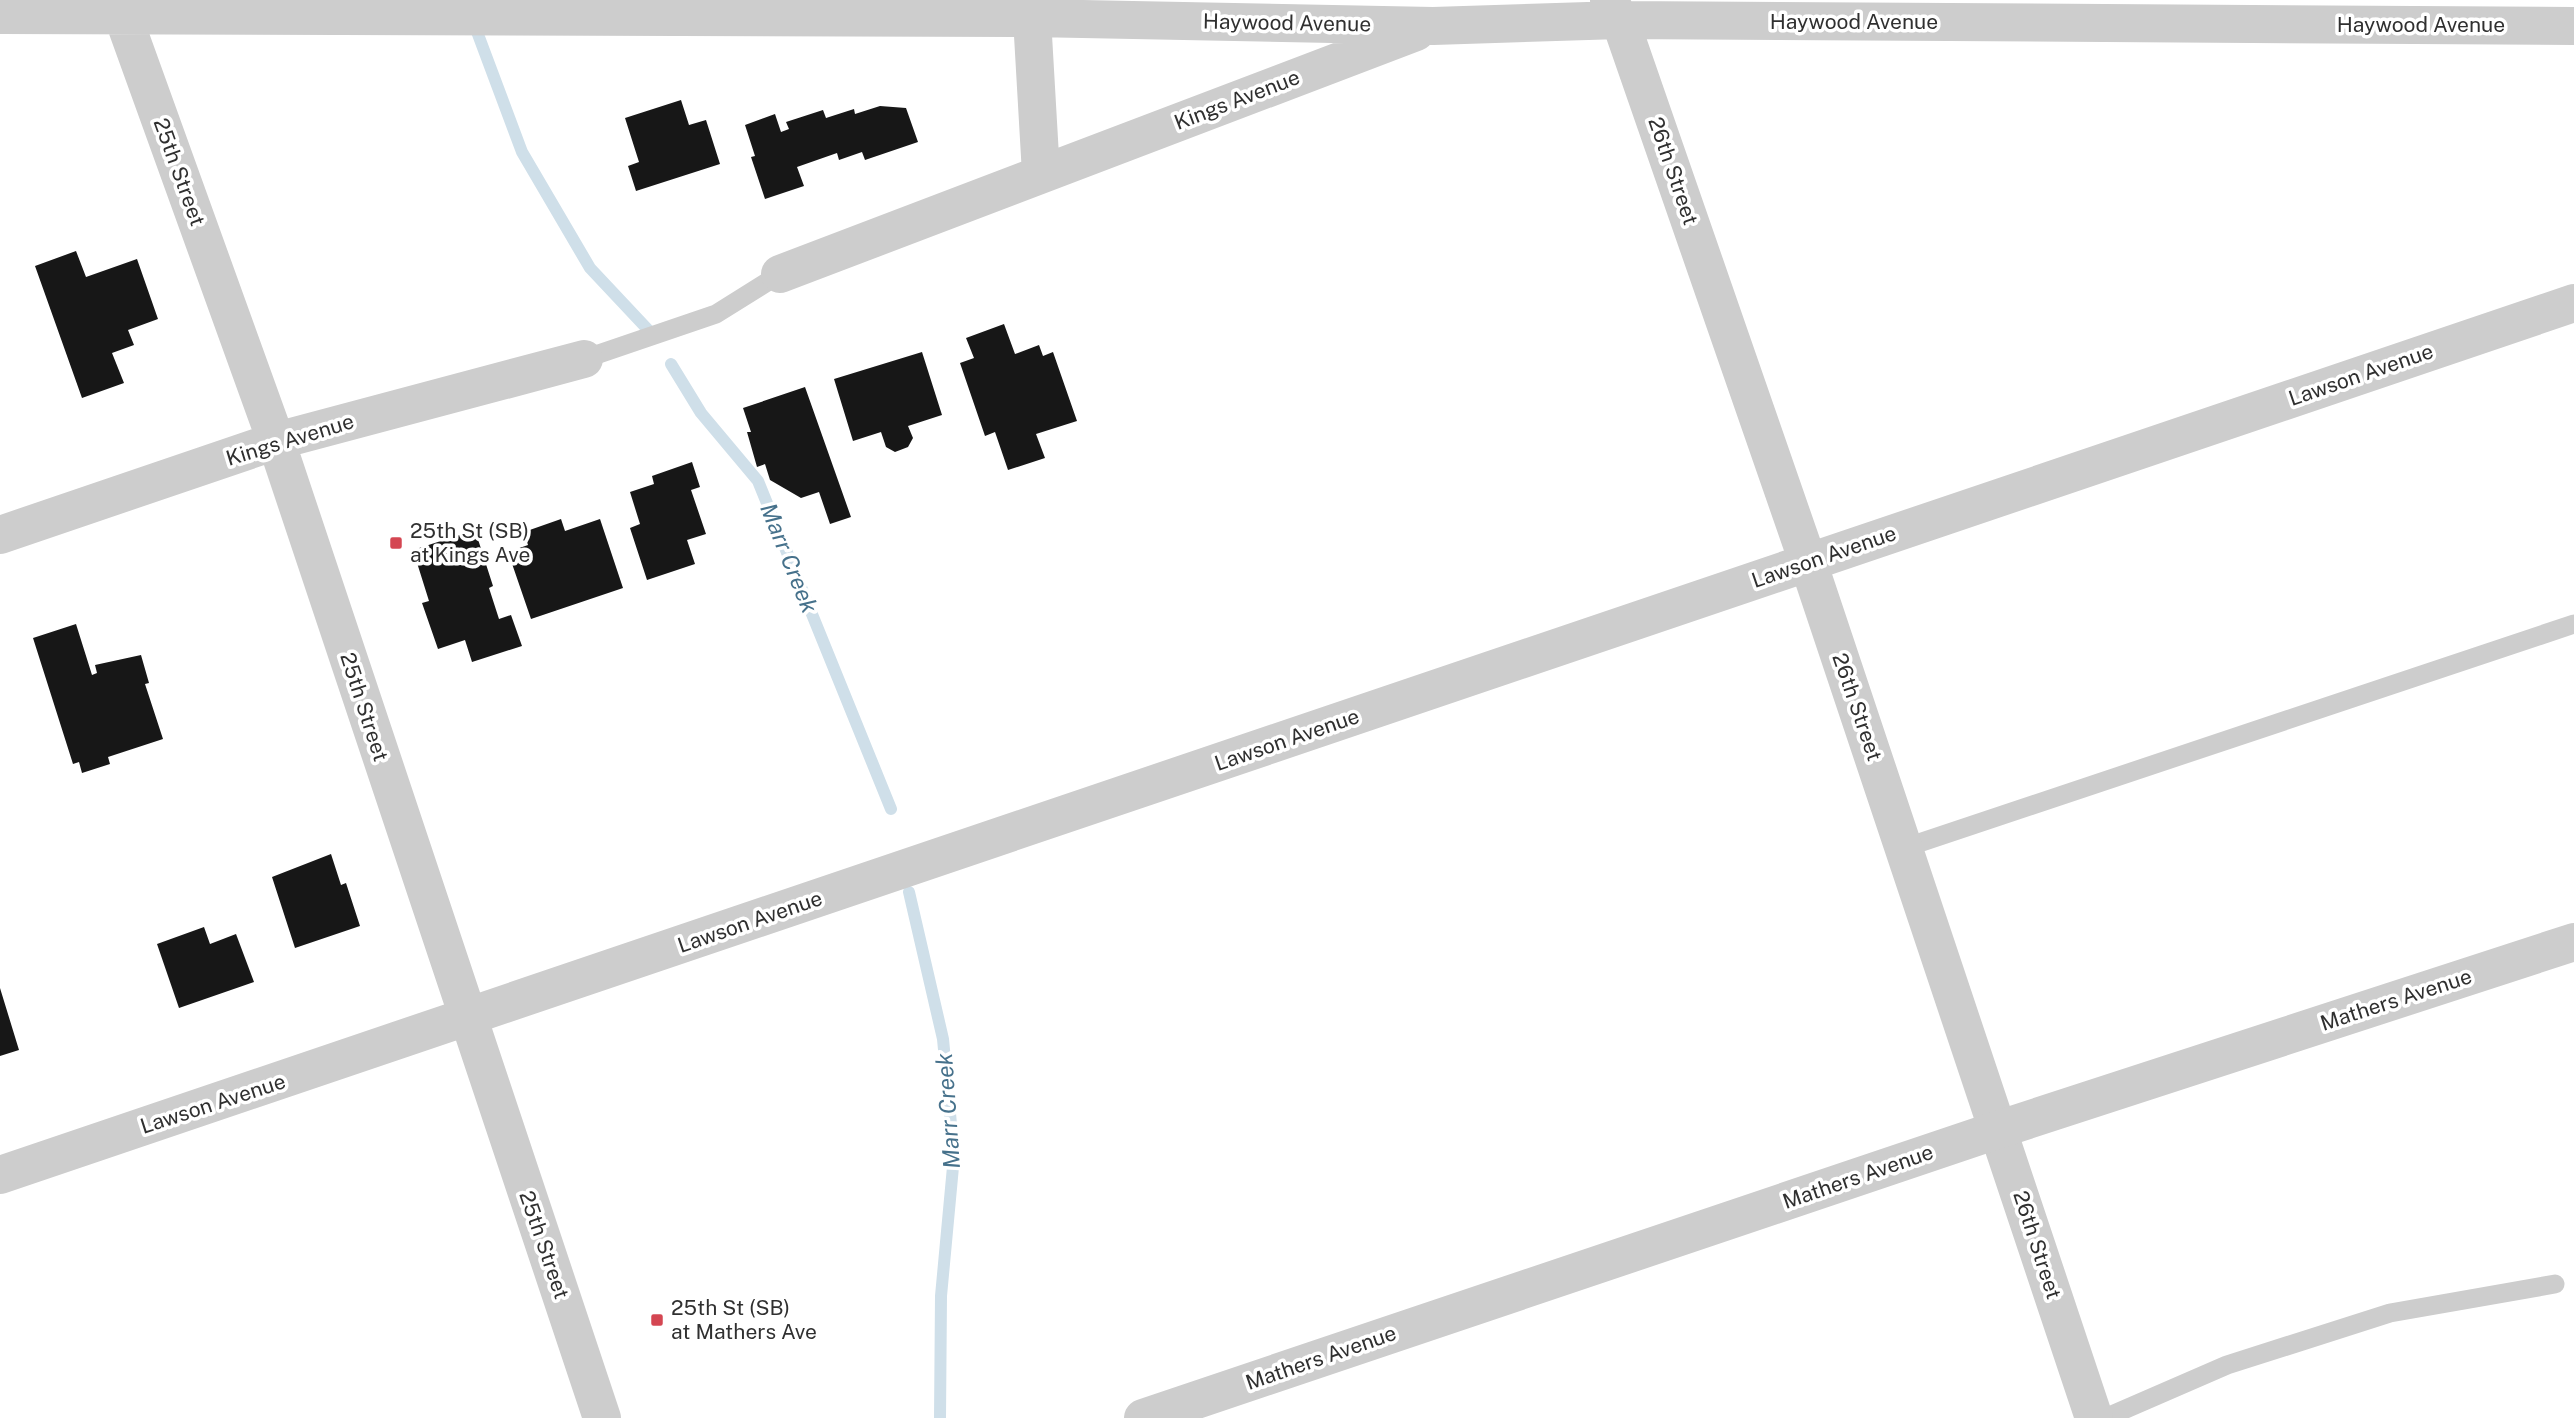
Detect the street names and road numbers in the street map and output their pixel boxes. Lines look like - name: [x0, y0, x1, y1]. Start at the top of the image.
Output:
- street label: Haywood Avenue: [1203, 9, 1371, 36]
- street label: Haywood Avenue: [1770, 9, 1938, 34]
- street label: Haywood Avenue: [2337, 12, 2505, 37]
- street label: Kings Avenue: [1171, 64, 1303, 135]
- street label: 26th Street: [1643, 114, 1704, 228]
- street label: 25th Street: [148, 115, 210, 229]
- street label: Lawson Avenue: [2285, 338, 2436, 411]
- street label: Kings Avenue: [223, 408, 357, 471]
- street label: Lawson Avenue: [1748, 520, 1899, 593]
- street label: 25th Street: [335, 649, 394, 764]
- street label: 26th Street: [1827, 650, 1888, 764]
- street label: Lawson Avenue: [1211, 703, 1362, 776]
- street label: Lawson Avenue: [674, 885, 825, 958]
- street label: Mathers Avenue: [2317, 963, 2475, 1036]
- street label: Lawson Avenue: [137, 1068, 289, 1139]
- street label: Mathers Avenue: [1779, 1139, 1937, 1214]
- street label: 25th Street: [514, 1187, 575, 1302]
- street label: 26th Street: [2008, 1188, 2067, 1302]
- street label: Mathers Avenue: [1242, 1320, 1400, 1395]

